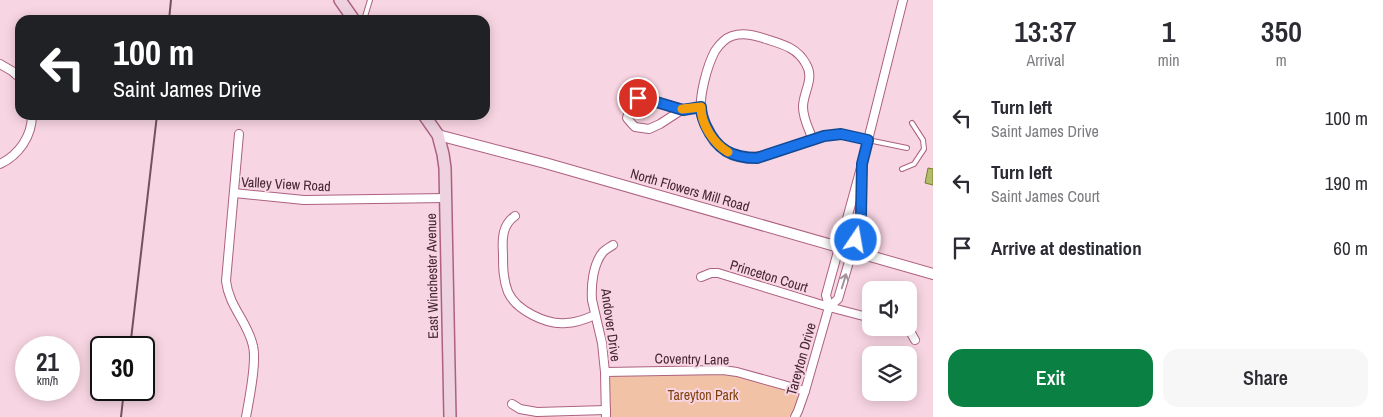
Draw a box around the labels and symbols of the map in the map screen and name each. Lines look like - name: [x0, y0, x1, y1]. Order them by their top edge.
- pin: [617, 77, 659, 119]
- street label: North Flowers Mill Road: [628, 164, 752, 216]
- street label: Valley View Road: [241, 173, 331, 195]
- street label: East Winchester Avenue: [422, 213, 442, 339]
- position arrow: [829, 213, 881, 265]
- street label: Princeton Court: [728, 256, 810, 296]
- one-way arrow: [839, 273, 849, 289]
- street label: Andover Drive: [597, 286, 625, 363]
- street label: Tareyton Drive: [782, 321, 820, 397]
- speed limit sign: 30: [90, 336, 155, 401]
- street label: Coventry Lane: [655, 349, 729, 369]
- park label: Tareyton Park: [667, 386, 739, 404]

